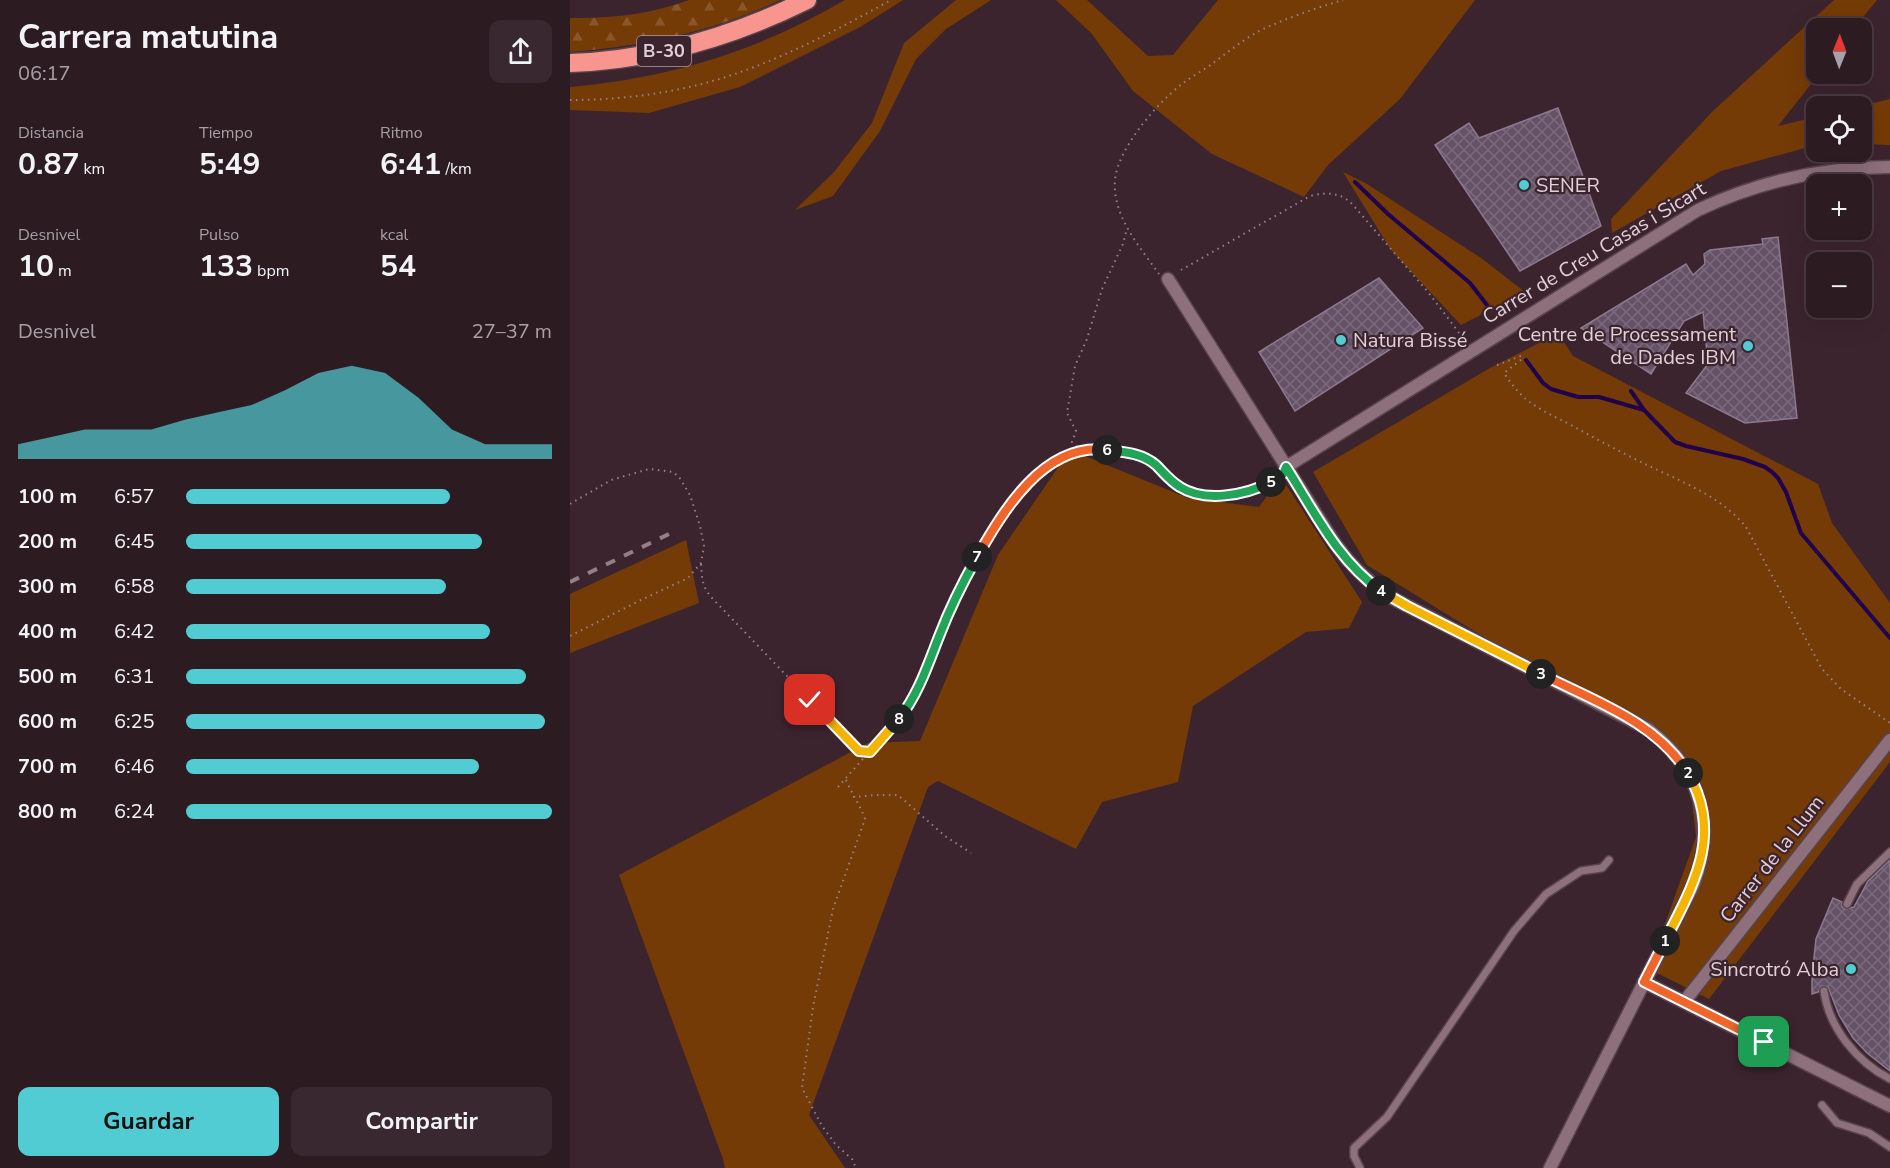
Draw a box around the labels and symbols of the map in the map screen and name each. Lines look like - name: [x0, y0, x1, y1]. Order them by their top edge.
- north arrow: [1806, 18, 1872, 84]
- road number: B-30: [637, 36, 691, 66]
- place label: SENER: [1536, 172, 1600, 199]
- street label: Carrer de Creu Casas i Sicart: [1477, 175, 1711, 330]
- marker: SENER: [1517, 178, 1531, 192]
- place label: Centre de Processament de Dades IBM: [1518, 321, 1737, 371]
- place label: Natura Bissé: [1353, 327, 1467, 354]
- marker: Natura Bissé: [1334, 333, 1348, 347]
- marker: Centre de Processament de Dades IBM: [1741, 339, 1755, 353]
- pin: 6: [1092, 435, 1122, 465]
- pin: 5: [1256, 467, 1286, 497]
- pin: 7: [962, 542, 992, 572]
- pin: 4: [1366, 576, 1396, 606]
- pin: 3: [1526, 659, 1556, 689]
- pin: [784, 674, 835, 725]
- pin: 8: [884, 704, 914, 734]
- pin: 2: [1673, 758, 1703, 788]
- street label: Carrer de la Llum: [1714, 790, 1830, 928]
- pin: 1: [1650, 926, 1680, 956]
- place label: Sincrotró Alba: [1710, 956, 1839, 983]
- marker: Sincrotró Alba: [1844, 962, 1858, 976]
- pin: [1738, 1016, 1789, 1067]

